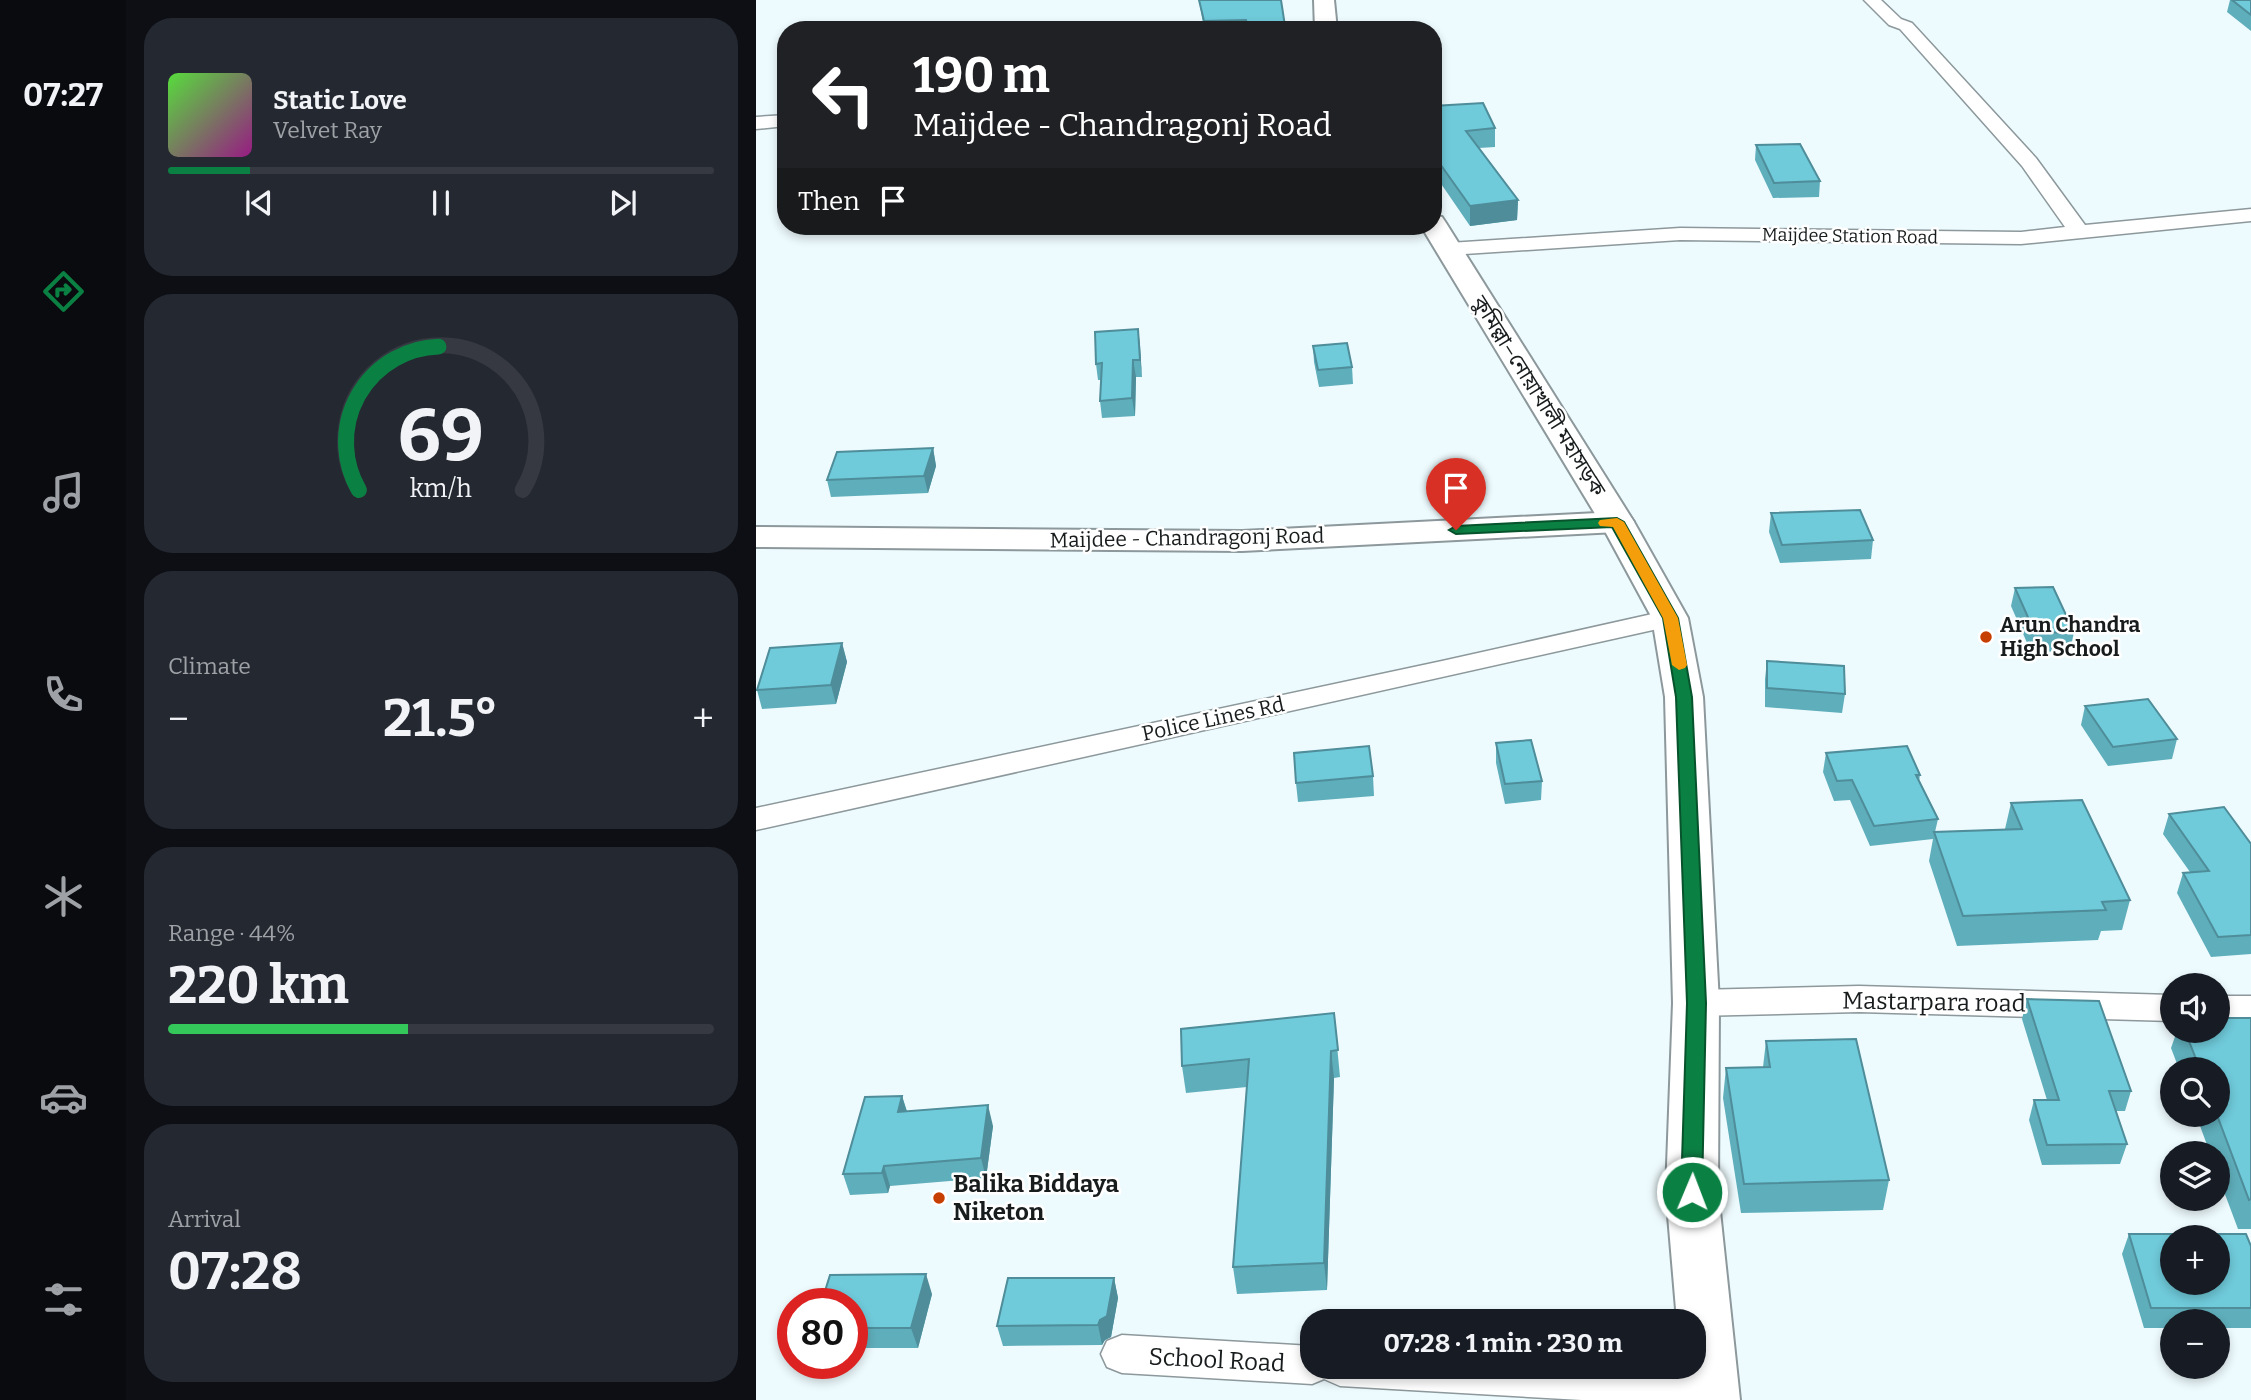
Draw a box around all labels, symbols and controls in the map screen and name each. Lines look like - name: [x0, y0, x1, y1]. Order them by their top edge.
- text: 190 m: [913, 46, 1050, 105]
- icon: left: [798, 49, 889, 140]
- text: 07:27: [23, 76, 103, 114]
- text: Static Love: [273, 85, 407, 116]
- text: Maijdee - Chandragonj Road: [913, 106, 1332, 144]
- text: Velvet Ray: [273, 116, 382, 144]
- icon: arrive: [874, 182, 912, 220]
- icon: previous: [240, 184, 278, 222]
- icon: pause: [422, 184, 460, 222]
- icon: next: [604, 184, 642, 222]
- text: Then: [798, 186, 860, 217]
- street label: Maijdee Station Road: [1762, 223, 1939, 249]
- icon: directions: [39, 267, 88, 316]
- street label: কুমিল্লা–নোয়াখালী মহাসড়ক: [1466, 290, 1612, 502]
- text: 69: [398, 392, 484, 479]
- pin: [1426, 458, 1486, 530]
- icon: music: [39, 468, 88, 517]
- icon: arrive: [1437, 469, 1475, 507]
- text: km/h: [410, 473, 472, 503]
- street label: Maijdee - Chandragonj Road: [1049, 523, 1325, 553]
- place label: Arun Chandra High School: [2000, 612, 2141, 662]
- marker: Arun Chandra High School: [1978, 629, 1994, 645]
- text: Climate: [168, 652, 251, 680]
- icon: phone: [39, 670, 88, 719]
- text: 21.5°: [383, 687, 498, 750]
- street label: Police Lines Rd: [1139, 691, 1287, 747]
- text: −: [168, 696, 189, 742]
- text: +: [692, 696, 714, 742]
- icon: climate: [39, 872, 88, 921]
- text: Range · 44%: [168, 919, 296, 947]
- text: 220 km: [168, 954, 349, 1017]
- map controls: [2160, 973, 2230, 1379]
- button: sound: [2160, 973, 2230, 1043]
- street label: Mastarpara road: [1842, 986, 2026, 1018]
- button: search: [2160, 1057, 2230, 1127]
- icon: car: [39, 1073, 88, 1122]
- button: layers: [2160, 1141, 2230, 1211]
- position arrow: [1655, 1155, 1729, 1229]
- place label: Balika Biddaya Niketon: [953, 1170, 1120, 1226]
- marker: Balika Biddaya Niketon: [931, 1190, 947, 1206]
- text: Arrival: [168, 1205, 241, 1233]
- button: +: [2160, 1225, 2230, 1295]
- text: 07:28: [168, 1240, 302, 1303]
- icon: filters: [39, 1275, 88, 1324]
- speed limit sign: 80: [777, 1288, 868, 1379]
- button: −: [2160, 1309, 2230, 1379]
- text: 07:28 · 1 min · 230 m: [1383, 1328, 1623, 1359]
- street label: School Road: [1148, 1342, 1286, 1378]

